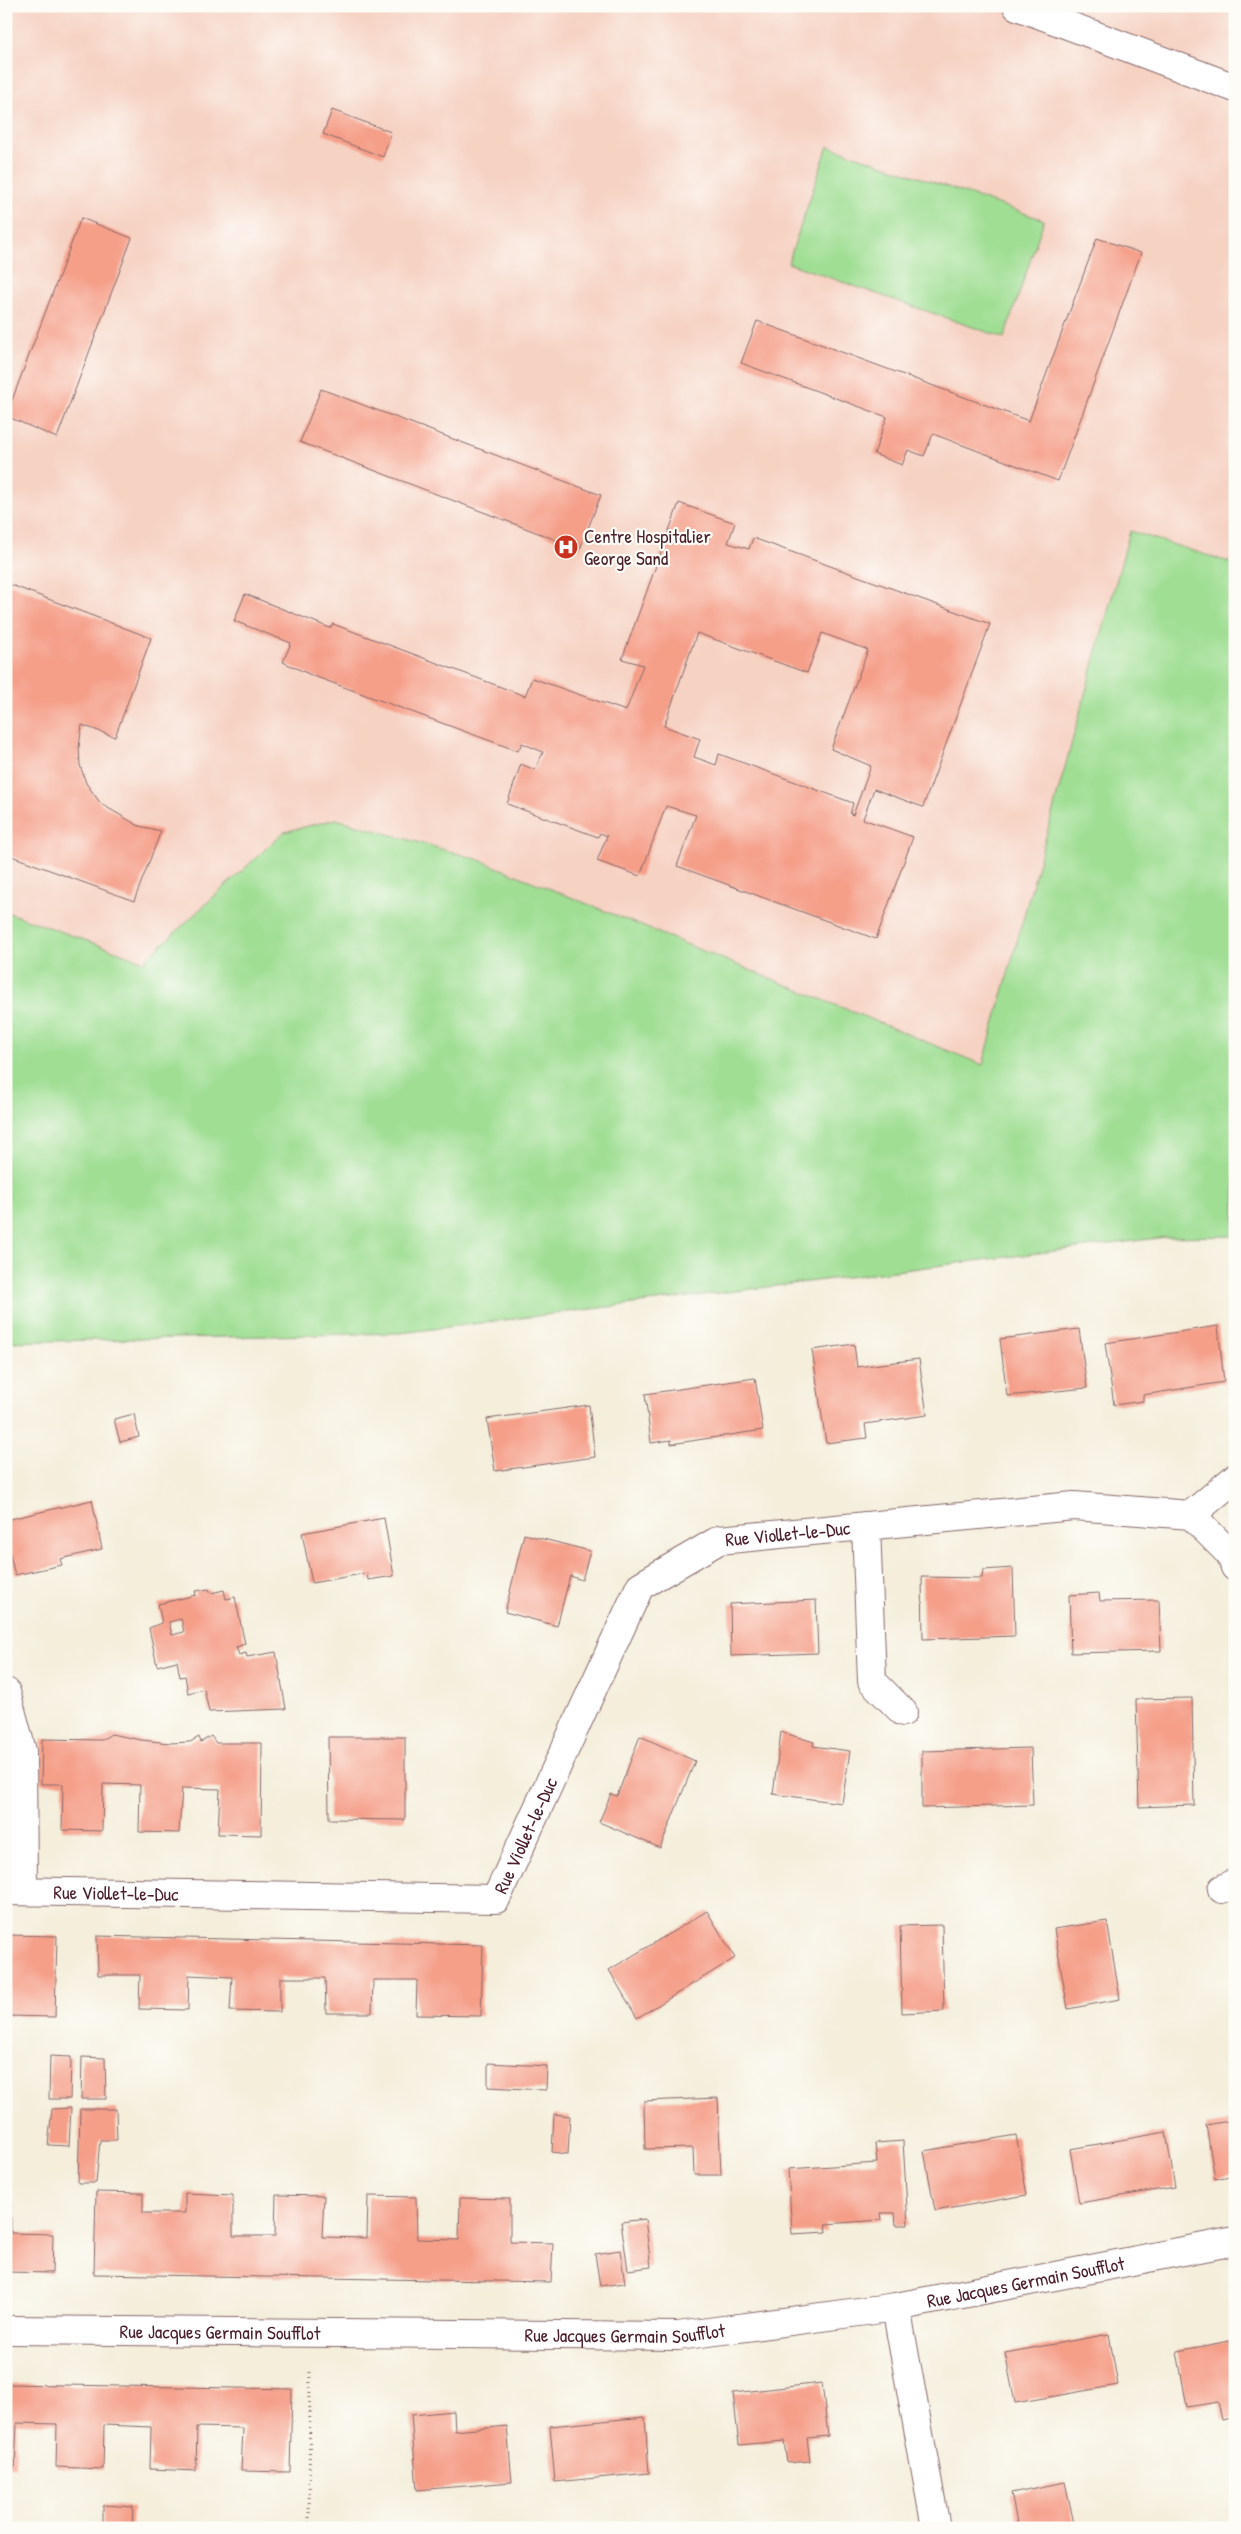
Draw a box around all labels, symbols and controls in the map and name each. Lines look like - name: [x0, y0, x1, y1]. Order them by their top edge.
- place label: Centre Hospitalier George Sand: [584, 523, 711, 571]
- hospital icon: Centre Hospitalier George Sand: [553, 534, 579, 560]
- street label: Rue Viollet-le-Duc: [724, 1514, 852, 1552]
- street label: Rue Viollet-le-Duc: [487, 1773, 563, 1898]
- street label: Rue Viollet-le-Duc: [53, 1879, 179, 1907]
- street label: Rue Jacques Germain Soufflot: [925, 2250, 1127, 2314]
- street label: Rue Jacques Germain Soufflot: [525, 2317, 727, 2349]
- street label: Rue Jacques Germain Soufflot: [120, 2318, 321, 2346]

